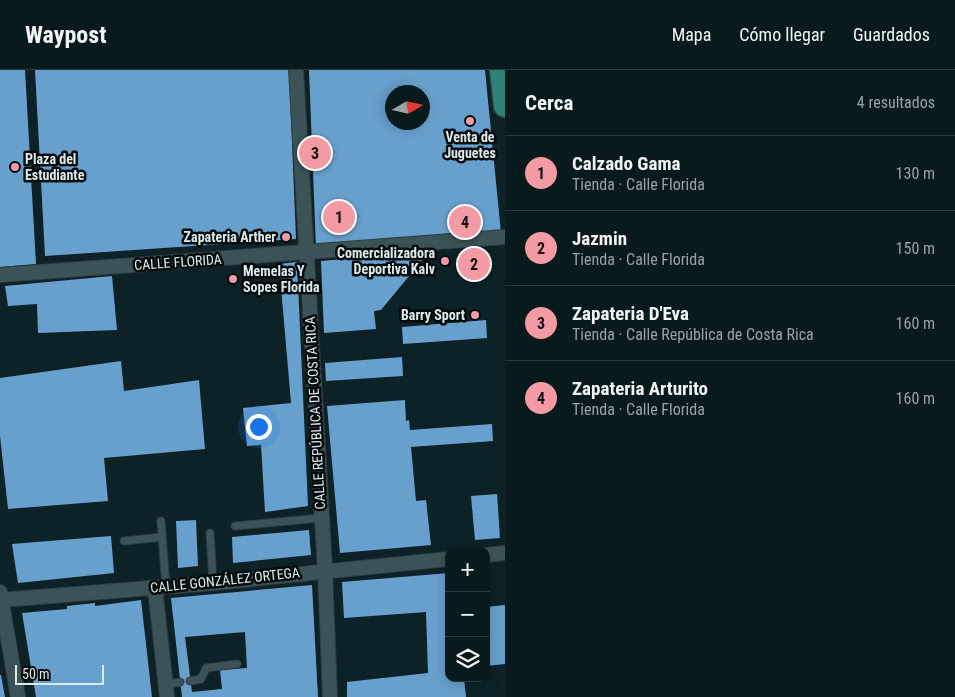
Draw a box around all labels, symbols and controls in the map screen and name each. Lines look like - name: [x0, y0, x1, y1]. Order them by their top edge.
- text: Waypost: [25, 21, 107, 49]
- text: Mapa: [672, 24, 711, 45]
- text: Cómo llegar: [739, 24, 825, 45]
- text: Guardados: [853, 24, 930, 45]
- north arrow: [385, 85, 430, 130]
- text: Cerca: [525, 91, 573, 115]
- text: 4 resultados: [857, 93, 935, 112]
- marker: Venta de Juguetes: [464, 115, 476, 127]
- place label: Venta de Juguetes: [444, 129, 496, 161]
- pin: 3: [299, 134, 331, 172]
- place label: Plaza del Estudiante: [25, 151, 85, 183]
- text: Calzado Gama: [572, 152, 680, 175]
- marker: Plaza del Estudiante: [9, 161, 21, 173]
- text: 1: [537, 164, 545, 183]
- text: 130 m: [896, 164, 935, 183]
- text: Tienda · Calle Florida: [572, 175, 705, 194]
- pin: 1: [323, 198, 355, 236]
- pin: 4: [449, 203, 481, 241]
- text: Jazmin: [572, 227, 627, 250]
- place label: Zapateria Arther: [184, 229, 276, 245]
- marker: Zapateria Arther: [280, 231, 292, 243]
- text: 2: [537, 239, 545, 258]
- text: 150 m: [896, 239, 935, 258]
- place label: Comercializadora Deportiva Kalv: [337, 245, 436, 277]
- pin: 2: [458, 245, 490, 283]
- text: Tienda · Calle Florida: [572, 250, 705, 269]
- street label: CALLE FLORIDA: [134, 251, 222, 273]
- marker: Comercializadora Deportiva Kalv: [439, 255, 451, 267]
- place label: Memelas Y Sopes Florida: [243, 263, 320, 295]
- marker: Memelas Y Sopes Florida: [227, 273, 239, 285]
- text: Zapateria D'Eva: [572, 302, 689, 325]
- place label: Barry Sport: [401, 307, 465, 323]
- marker: Barry Sport: [469, 309, 481, 321]
- text: 3: [537, 314, 545, 333]
- text: 160 m: [896, 314, 935, 333]
- street label: CALLE REPÚBLICA DE COSTA RICA: [301, 316, 328, 510]
- text: Tienda · Calle República de Costa Rica: [572, 325, 814, 344]
- text: Zapateria Arturito: [572, 377, 708, 400]
- text: 4: [537, 389, 545, 408]
- text: 160 m: [896, 389, 935, 408]
- text: Tienda · Calle Florida: [572, 400, 705, 419]
- your location: [246, 414, 272, 440]
- map controls: [445, 547, 490, 682]
- button: +: [445, 547, 490, 592]
- street label: CALLE GONZÁLEZ ORTEGA: [149, 563, 301, 596]
- button: −: [445, 592, 490, 637]
- button: layers: [445, 637, 490, 682]
- scale bar: [15, 662, 104, 685]
- text: 50 m: [22, 666, 50, 682]

